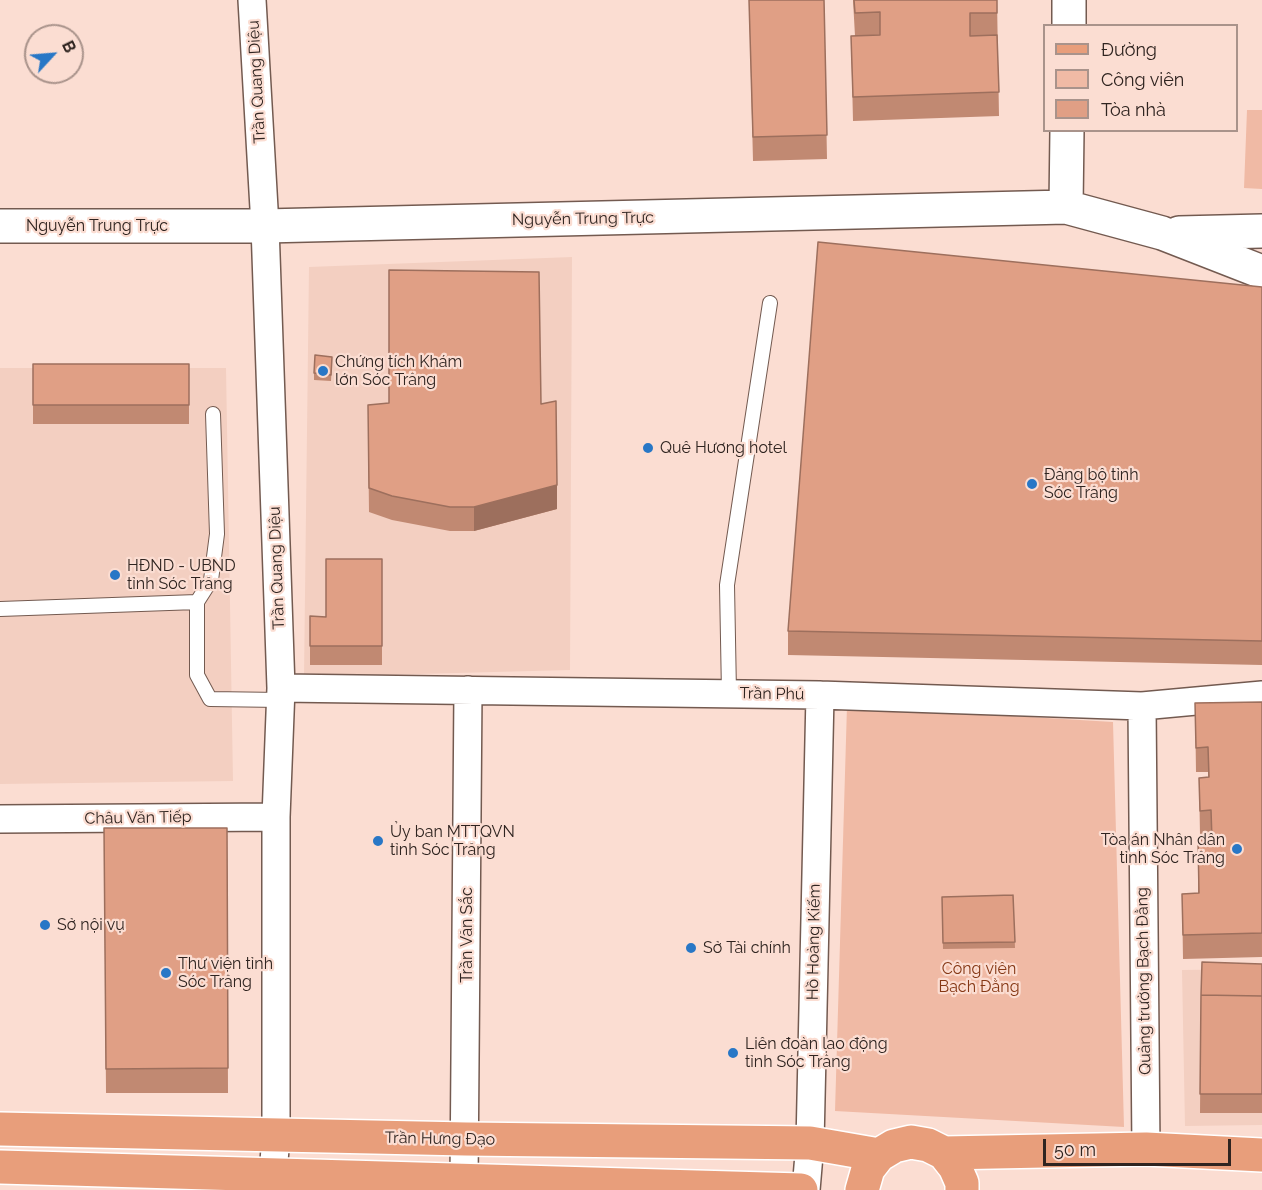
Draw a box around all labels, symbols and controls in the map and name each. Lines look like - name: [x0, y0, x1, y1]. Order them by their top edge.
- street label: Trần Quang Diệu: [244, 20, 270, 144]
- north arrow: [24, 24, 84, 84]
- legend: [1043, 24, 1238, 132]
- text: B: [58, 38, 80, 56]
- text: Đường: [1101, 39, 1157, 60]
- text: Công viên: [1101, 69, 1184, 90]
- text: Tòa nhà: [1101, 99, 1166, 120]
- street label: Nguyễn Trung Trực: [512, 208, 654, 230]
- street label: Nguyễn Trung Trực: [26, 216, 168, 236]
- place label: Chứng tích Khám lớn Sóc Trăng: [335, 352, 462, 390]
- marker: Chứng tích Khám lớn Sóc Trăng: [316, 364, 330, 378]
- place label: Quê Hương hotel: [660, 438, 787, 458]
- marker: Quê Hương hotel: [641, 441, 655, 455]
- place label: Đảng bộ tỉnh Sóc Trăng: [1044, 465, 1139, 503]
- marker: Đảng bộ tỉnh Sóc Trăng: [1025, 477, 1039, 491]
- street label: Trần Quang Diệu: [265, 506, 289, 630]
- place label: HĐND - UBND tỉnh Sóc Trăng: [127, 556, 236, 594]
- marker: HĐND - UBND tỉnh Sóc Trăng: [108, 568, 122, 582]
- street label: Trần Phú: [739, 684, 805, 704]
- street label: Châu Văn Tiếp: [84, 807, 192, 829]
- place label: Ủy ban MTTQVN tỉnh Sóc Trăng: [390, 822, 515, 860]
- place label: Tòa án Nhân dân tỉnh Sóc Trăng: [1101, 830, 1225, 868]
- marker: Ủy ban MTTQVN tỉnh Sóc Trăng: [371, 834, 385, 848]
- marker: Tòa án Nhân dân tỉnh Sóc Trăng: [1230, 842, 1244, 856]
- street label: Hồ Hoàng Kiếm: [803, 884, 825, 1000]
- street label: Trần Văn Sắc: [457, 887, 477, 983]
- street label: Quảng trường Bạch Đằng: [1133, 887, 1155, 1075]
- place label: Sở nội vụ: [57, 915, 125, 935]
- marker: Sở nội vụ: [38, 918, 52, 932]
- place label: Sở Tài chính: [703, 938, 791, 958]
- marker: Sở Tài chính: [684, 941, 698, 955]
- place label: Thư viện tỉnh Sóc Trăng: [178, 954, 273, 992]
- park label: Công viên Bạch Đằng: [938, 959, 1020, 997]
- marker: Thư viện tỉnh Sóc Trăng: [159, 966, 173, 980]
- place label: Liên đoàn lao động tỉnh Sóc Trăng: [745, 1034, 888, 1072]
- marker: Liên đoàn lao động tỉnh Sóc Trăng: [726, 1046, 740, 1060]
- scale bar: [1046, 1127, 1234, 1165]
- street label: Trần Hưng Đạo: [385, 1128, 495, 1150]
- text: 50 m: [1054, 1139, 1096, 1160]

